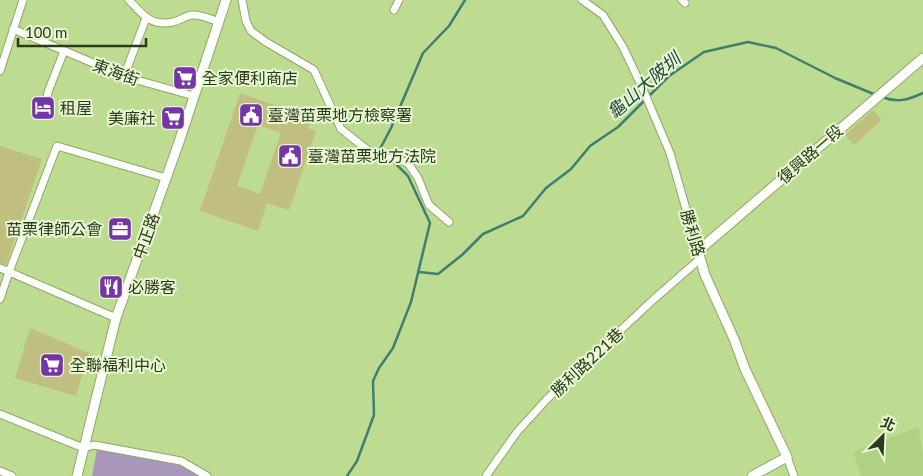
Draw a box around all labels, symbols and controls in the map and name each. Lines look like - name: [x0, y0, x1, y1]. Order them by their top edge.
- scale bar: [18, 15, 145, 47]
- text: 100 m: [25, 23, 67, 41]
- water label: 龜山大陂圳: [602, 45, 687, 123]
- street label: 東海街: [90, 54, 142, 89]
- supermarket icon: 全家便利商店: [172, 65, 198, 91]
- place label: 全家便利商店: [202, 68, 298, 87]
- hotel icon: 租屋: [30, 95, 56, 121]
- place label: 租屋: [60, 98, 92, 117]
- public building icon: 臺灣苗栗地方檢察署: [238, 102, 264, 128]
- supermarket icon: 美廉社: [160, 105, 186, 131]
- place label: 臺灣苗栗地方檢察署: [268, 105, 412, 124]
- place label: 美廉社: [108, 108, 156, 127]
- street label: 復興路一段: [773, 120, 846, 187]
- public building icon: 臺灣苗栗地方法院: [277, 143, 303, 169]
- place label: 臺灣苗栗地方法院: [308, 146, 436, 165]
- street label: 勝利路: [678, 207, 709, 259]
- street label: 中正路: [128, 210, 163, 262]
- office icon: 苗栗律師公會: [107, 216, 133, 242]
- place label: 苗栗律師公會: [6, 219, 102, 238]
- restaurant icon: 必勝客: [98, 274, 124, 300]
- place label: 必勝客: [128, 277, 176, 296]
- street label: 勝利路221巷: [547, 323, 627, 400]
- supermarket icon: 全聯福利中心: [39, 352, 65, 378]
- place label: 全聯福利中心: [70, 355, 166, 374]
- north arrow: [858, 411, 908, 461]
- text: 北: [879, 413, 898, 434]

